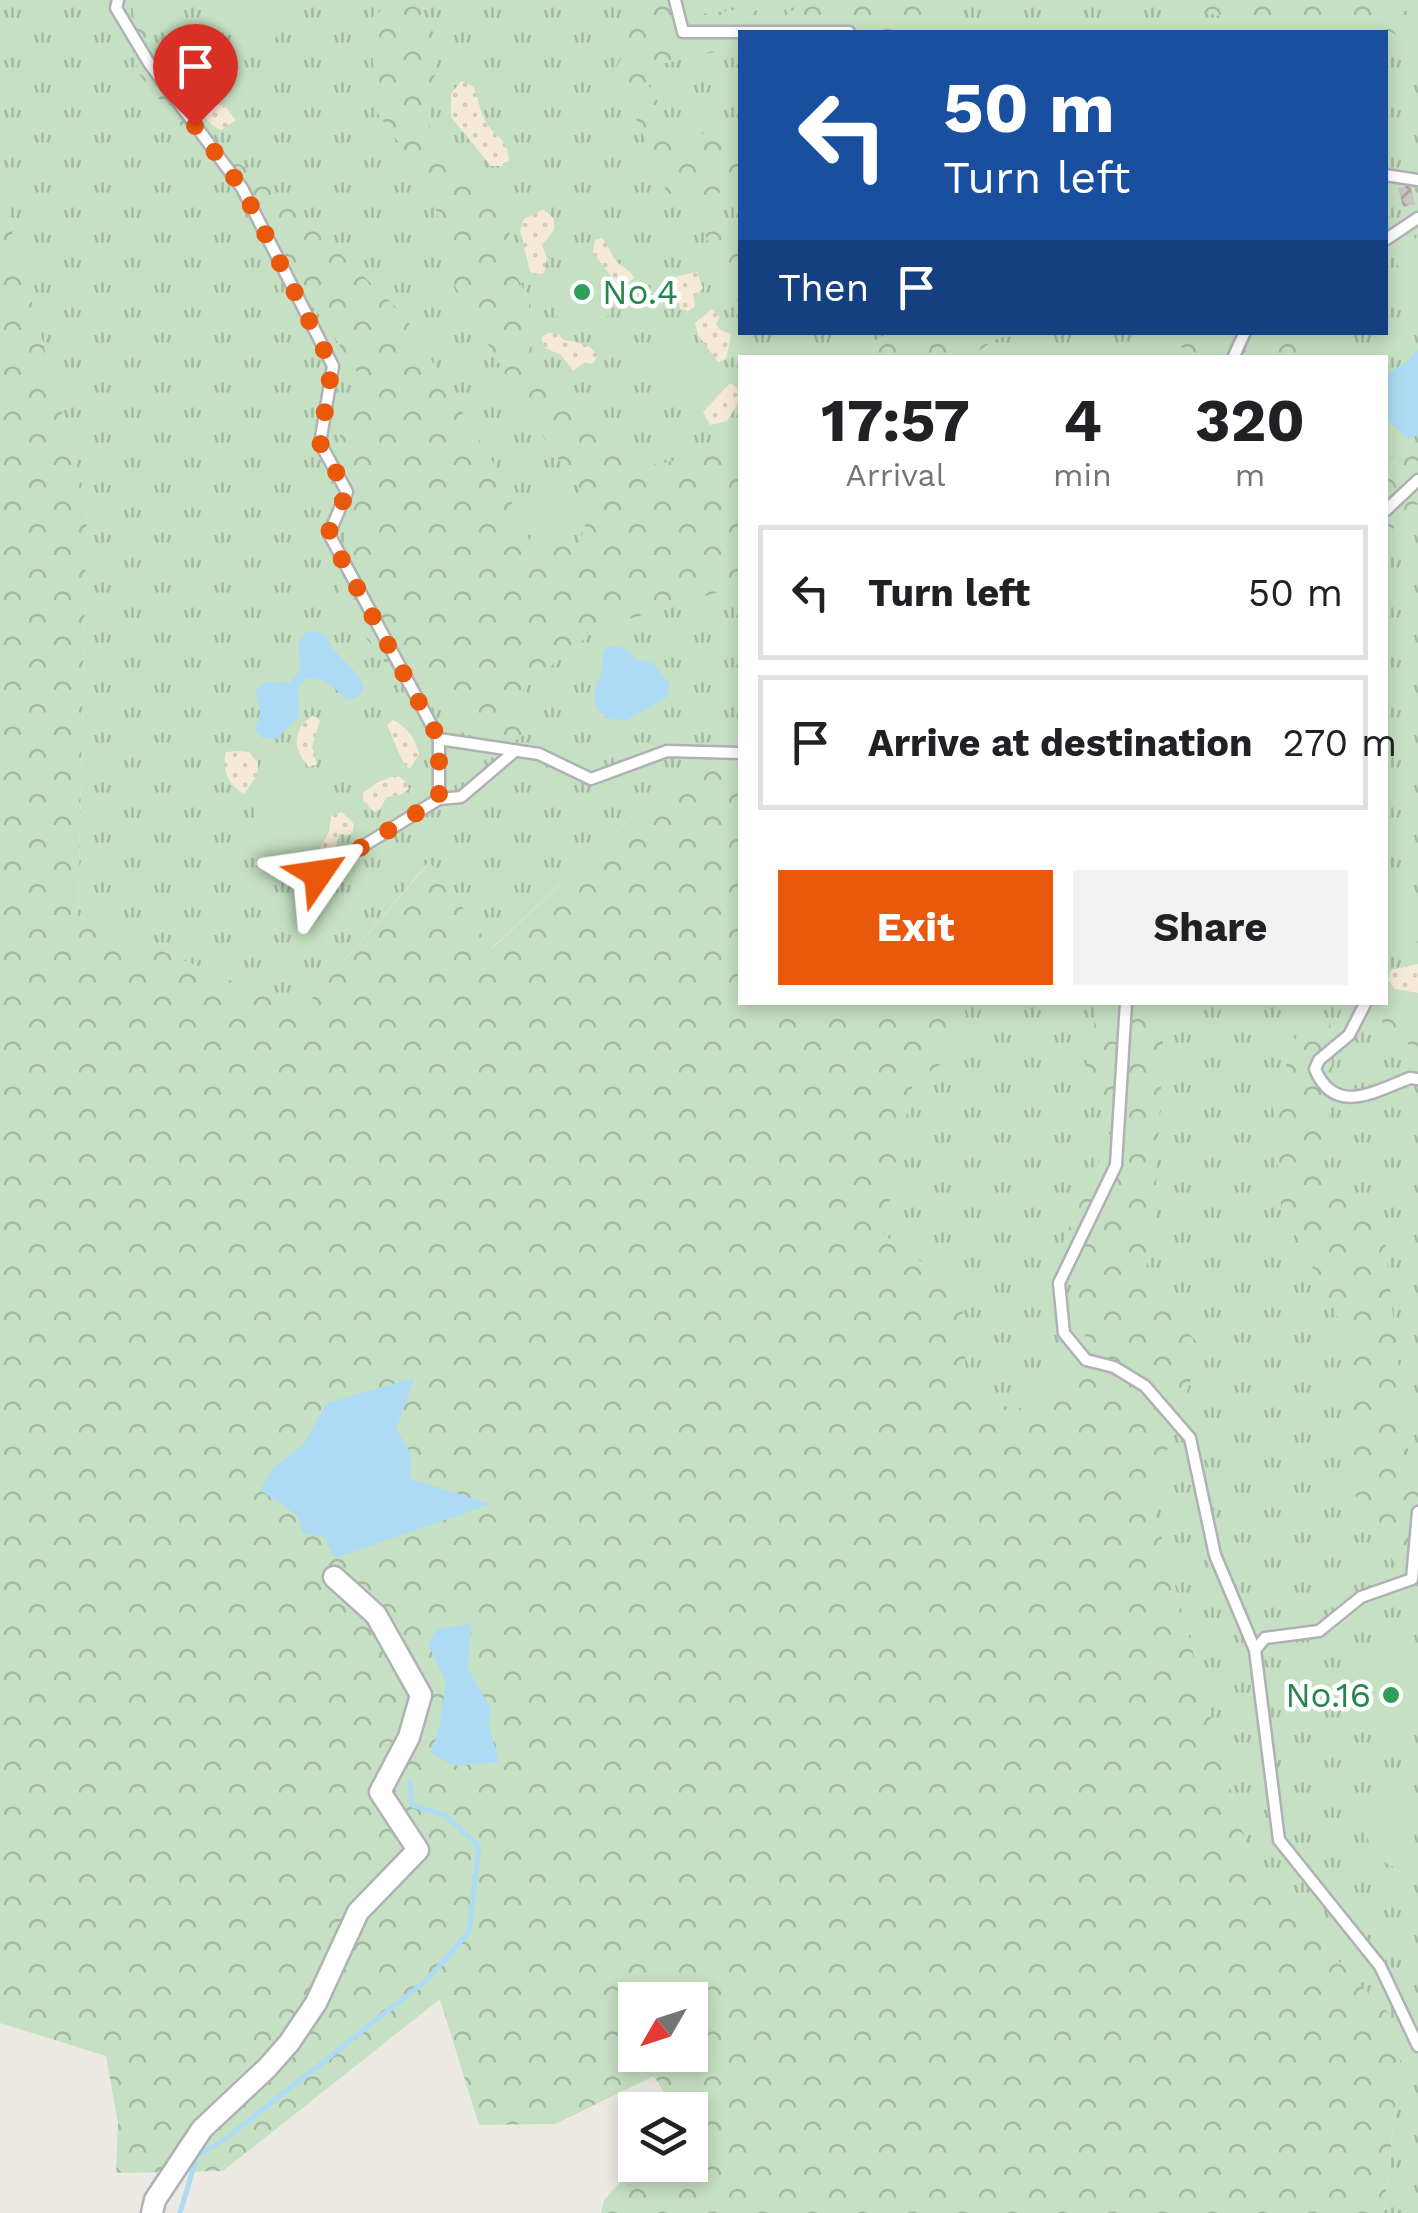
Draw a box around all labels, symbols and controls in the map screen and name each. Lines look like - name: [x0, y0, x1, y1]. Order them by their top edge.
- pin: [153, 24, 238, 127]
- icon: arrive: [168, 39, 223, 94]
- text: 50 m: [943, 67, 1115, 149]
- icon: left: [778, 70, 908, 200]
- text: Turn left: [943, 151, 1130, 204]
- icon: arrive: [889, 260, 944, 315]
- text: Then: [778, 266, 869, 310]
- place label: No.4: [602, 271, 678, 313]
- marker: No.4: [571, 281, 593, 303]
- text: 17:57: [821, 385, 970, 456]
- text: 4: [1063, 385, 1102, 456]
- text: 320: [1195, 385, 1305, 456]
- text: Arrival: [846, 456, 945, 494]
- text: min: [1053, 456, 1112, 494]
- text: m: [1235, 456, 1265, 494]
- icon: left: [783, 565, 838, 620]
- text: Turn left: [868, 571, 1030, 615]
- text: 50 m: [1248, 571, 1343, 615]
- icon: arrive: [783, 715, 838, 770]
- text: Arrive at destination: [868, 721, 1253, 765]
- text: 270 m: [1283, 721, 1397, 765]
- position arrow: [266, 822, 370, 926]
- button: Exit: [778, 870, 1053, 985]
- button: Share: [1073, 870, 1348, 985]
- place label: No.16: [1285, 1674, 1371, 1716]
- marker: No.16: [1380, 1684, 1402, 1706]
- north arrow: [618, 1982, 708, 2072]
- map controls: [618, 1982, 708, 2182]
- button: layers: [618, 2092, 708, 2182]

